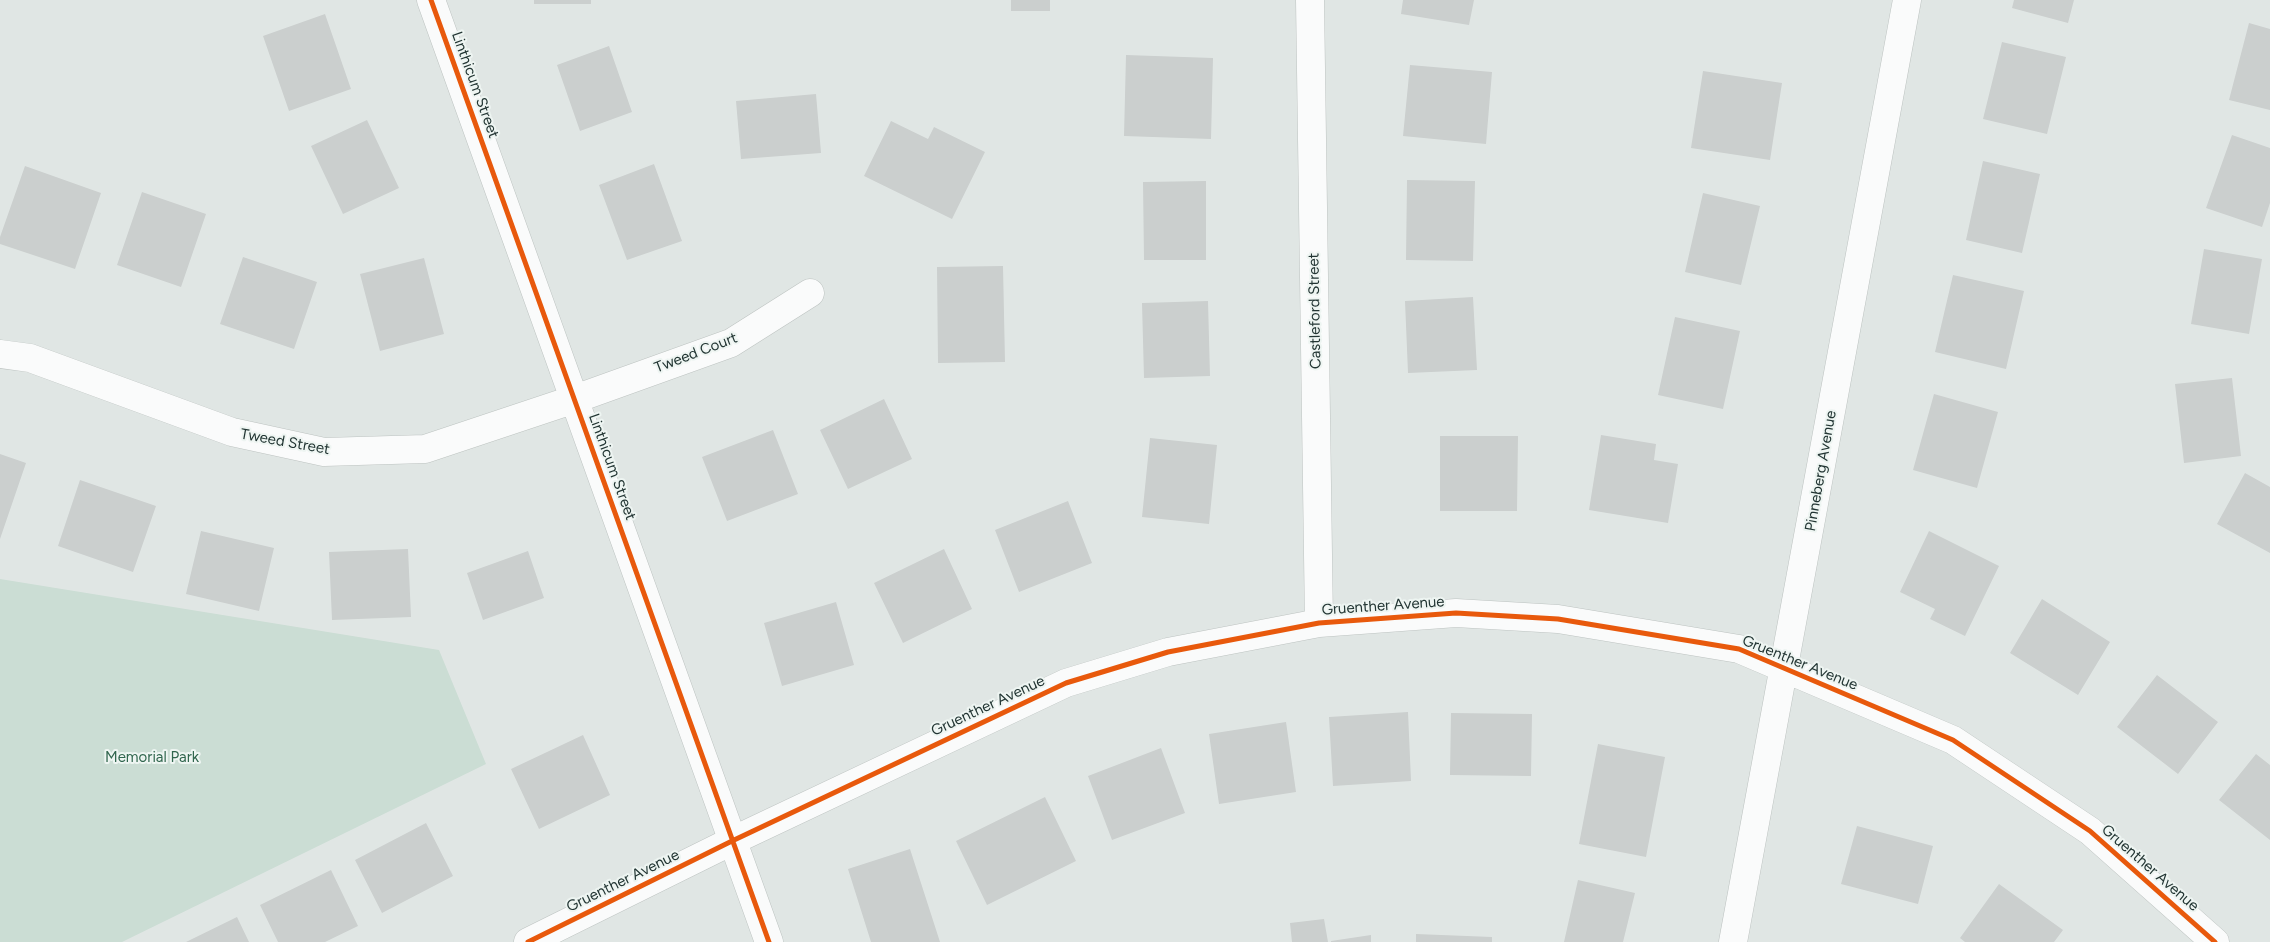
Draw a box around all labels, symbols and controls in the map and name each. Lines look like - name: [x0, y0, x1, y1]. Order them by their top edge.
- street label: Linthicum Street: [447, 29, 503, 141]
- street label: Castleford Street: [1305, 253, 1325, 369]
- street label: Tweed Court: [652, 329, 740, 377]
- street label: Pinneberg Avenue: [1802, 409, 1840, 533]
- street label: Linthicum Street: [584, 411, 640, 523]
- street label: Tweed Street: [239, 425, 331, 459]
- street label: Gruenther Avenue: [1321, 593, 1445, 619]
- street label: Gruenther Avenue: [1740, 632, 1860, 694]
- street label: Gruenther Avenue: [928, 672, 1048, 740]
- park label: Memorial Park: [105, 749, 199, 767]
- street label: Gruenther Avenue: [2098, 821, 2202, 915]
- street label: Gruenther Avenue: [564, 846, 682, 916]

